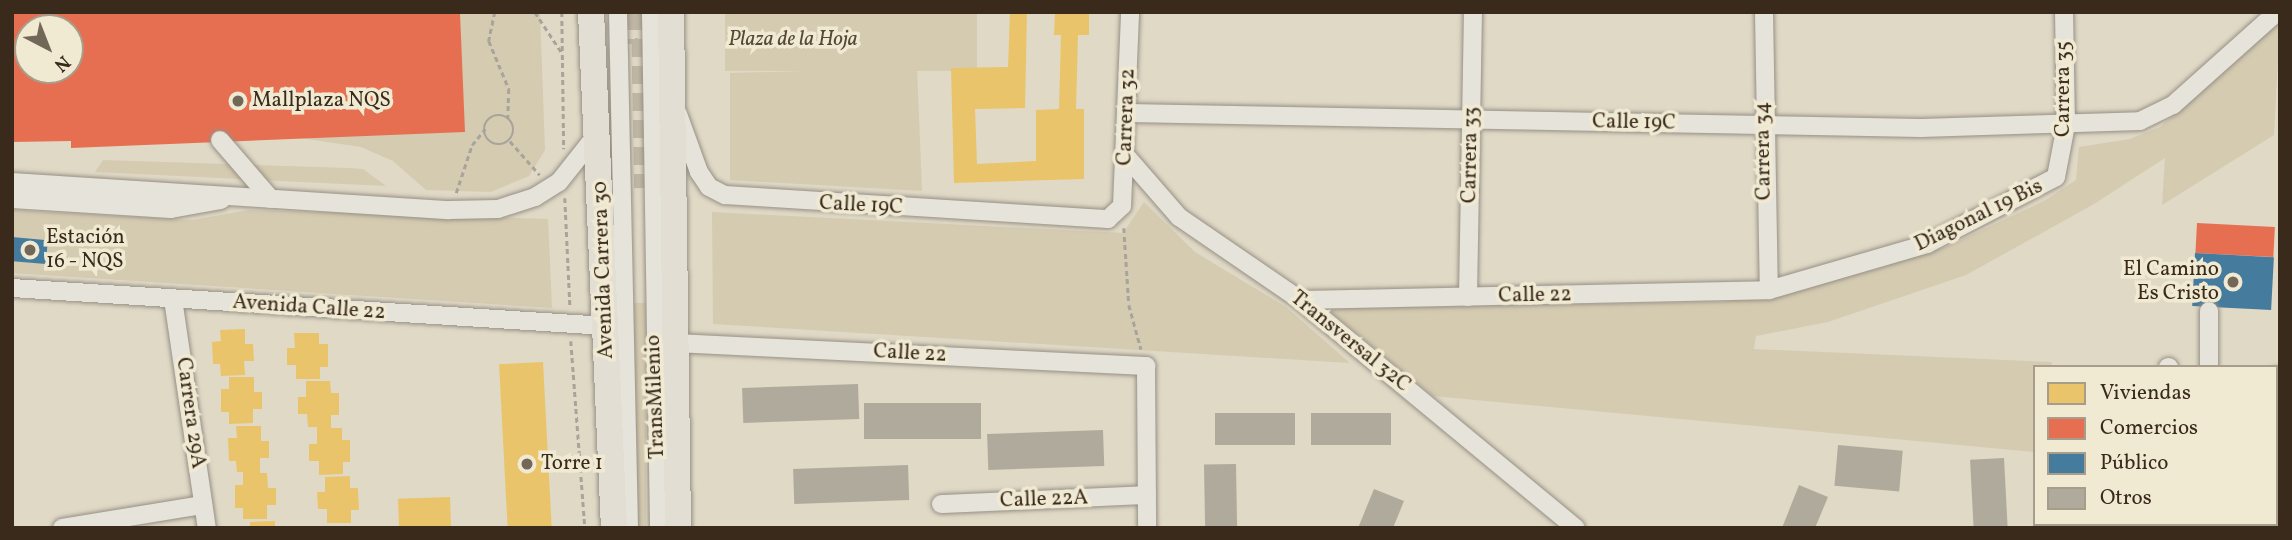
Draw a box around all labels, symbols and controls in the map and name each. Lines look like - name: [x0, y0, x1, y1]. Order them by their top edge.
- north arrow: [14, 14, 84, 84]
- park label: Plaza de la Hoja: [728, 27, 858, 53]
- street label: Carrera 35: [2051, 41, 2077, 137]
- text: N: [48, 49, 76, 77]
- street label: Carrera 32: [1113, 68, 1141, 166]
- place label: Mallplaza NQS: [252, 88, 391, 114]
- marker: Mallplaza NQS: [230, 93, 246, 109]
- street label: Carrera 34: [1751, 102, 1777, 200]
- street label: Carrera 33: [1458, 106, 1484, 204]
- street label: Calle 19C: [1592, 110, 1676, 136]
- street label: Diagonal 19 Bis: [1911, 174, 2047, 258]
- street label: Avenida Carrera 30: [588, 181, 620, 359]
- street label: Calle 19C: [819, 191, 903, 221]
- place label: Estación 16 - NQS: [46, 225, 125, 275]
- marker: Estación 16 - NQS: [20, 240, 40, 260]
- place label: El Camino Es Cristo: [2123, 257, 2219, 307]
- marker: El Camino Es Cristo: [2225, 274, 2241, 290]
- street label: Calle 22: [1498, 283, 1572, 309]
- street label: Transversal 32C: [1285, 286, 1415, 398]
- street label: Avenida Calle 22: [232, 290, 386, 326]
- street label: TransMilenio: [641, 334, 671, 460]
- street label: Calle 22: [873, 339, 947, 369]
- street label: Carrera 29A: [170, 356, 210, 470]
- legend: [2033, 365, 2278, 526]
- text: Viviendas: [2100, 379, 2191, 408]
- text: Comercios: [2100, 414, 2198, 443]
- text: Público: [2100, 449, 2168, 478]
- place label: Torre 1: [541, 451, 603, 477]
- marker: Torre 1: [519, 456, 535, 472]
- text: Otros: [2100, 484, 2152, 513]
- street label: Calle 22A: [999, 486, 1089, 514]

